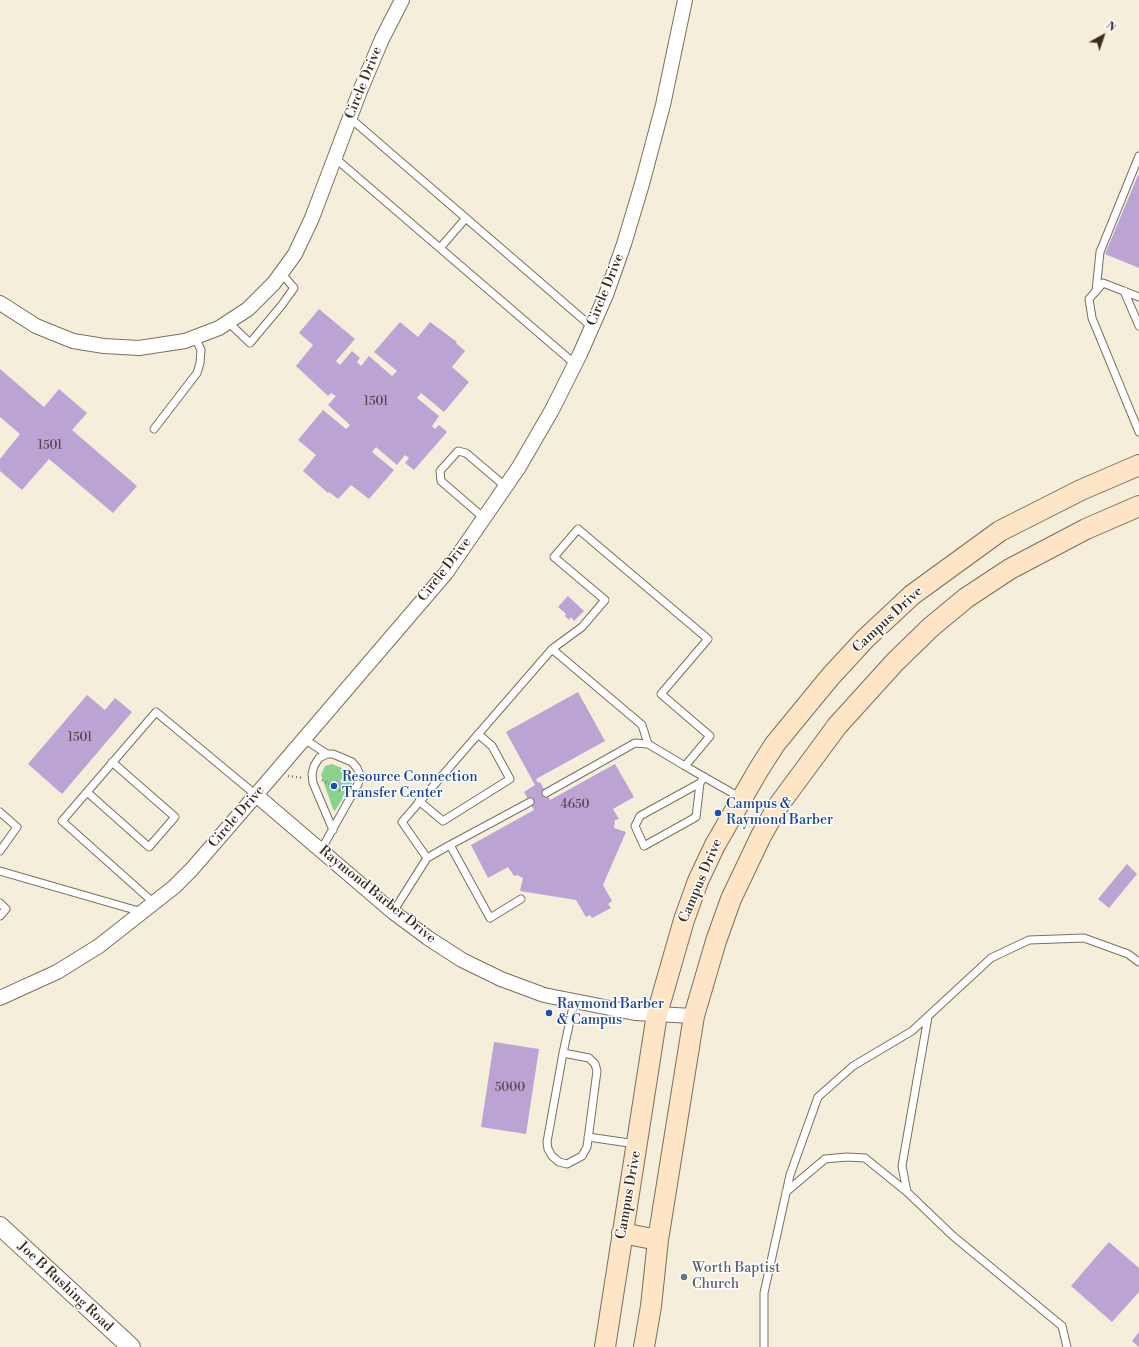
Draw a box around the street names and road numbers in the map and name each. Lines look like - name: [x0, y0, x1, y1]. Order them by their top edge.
- street label: Circle Drive: [342, 44, 386, 122]
- street label: Circle Drive: [584, 251, 628, 329]
- street label: Circle Drive: [415, 535, 475, 605]
- street label: Campus Drive: [849, 583, 927, 657]
- street label: Circle Drive: [205, 783, 269, 851]
- street label: Campus Drive: [676, 836, 726, 926]
- street label: Raymond Barber Drive: [315, 843, 439, 947]
- street label: Campus Drive: [613, 1149, 645, 1241]
- street label: Joe B Rushing Road: [14, 1238, 116, 1336]

